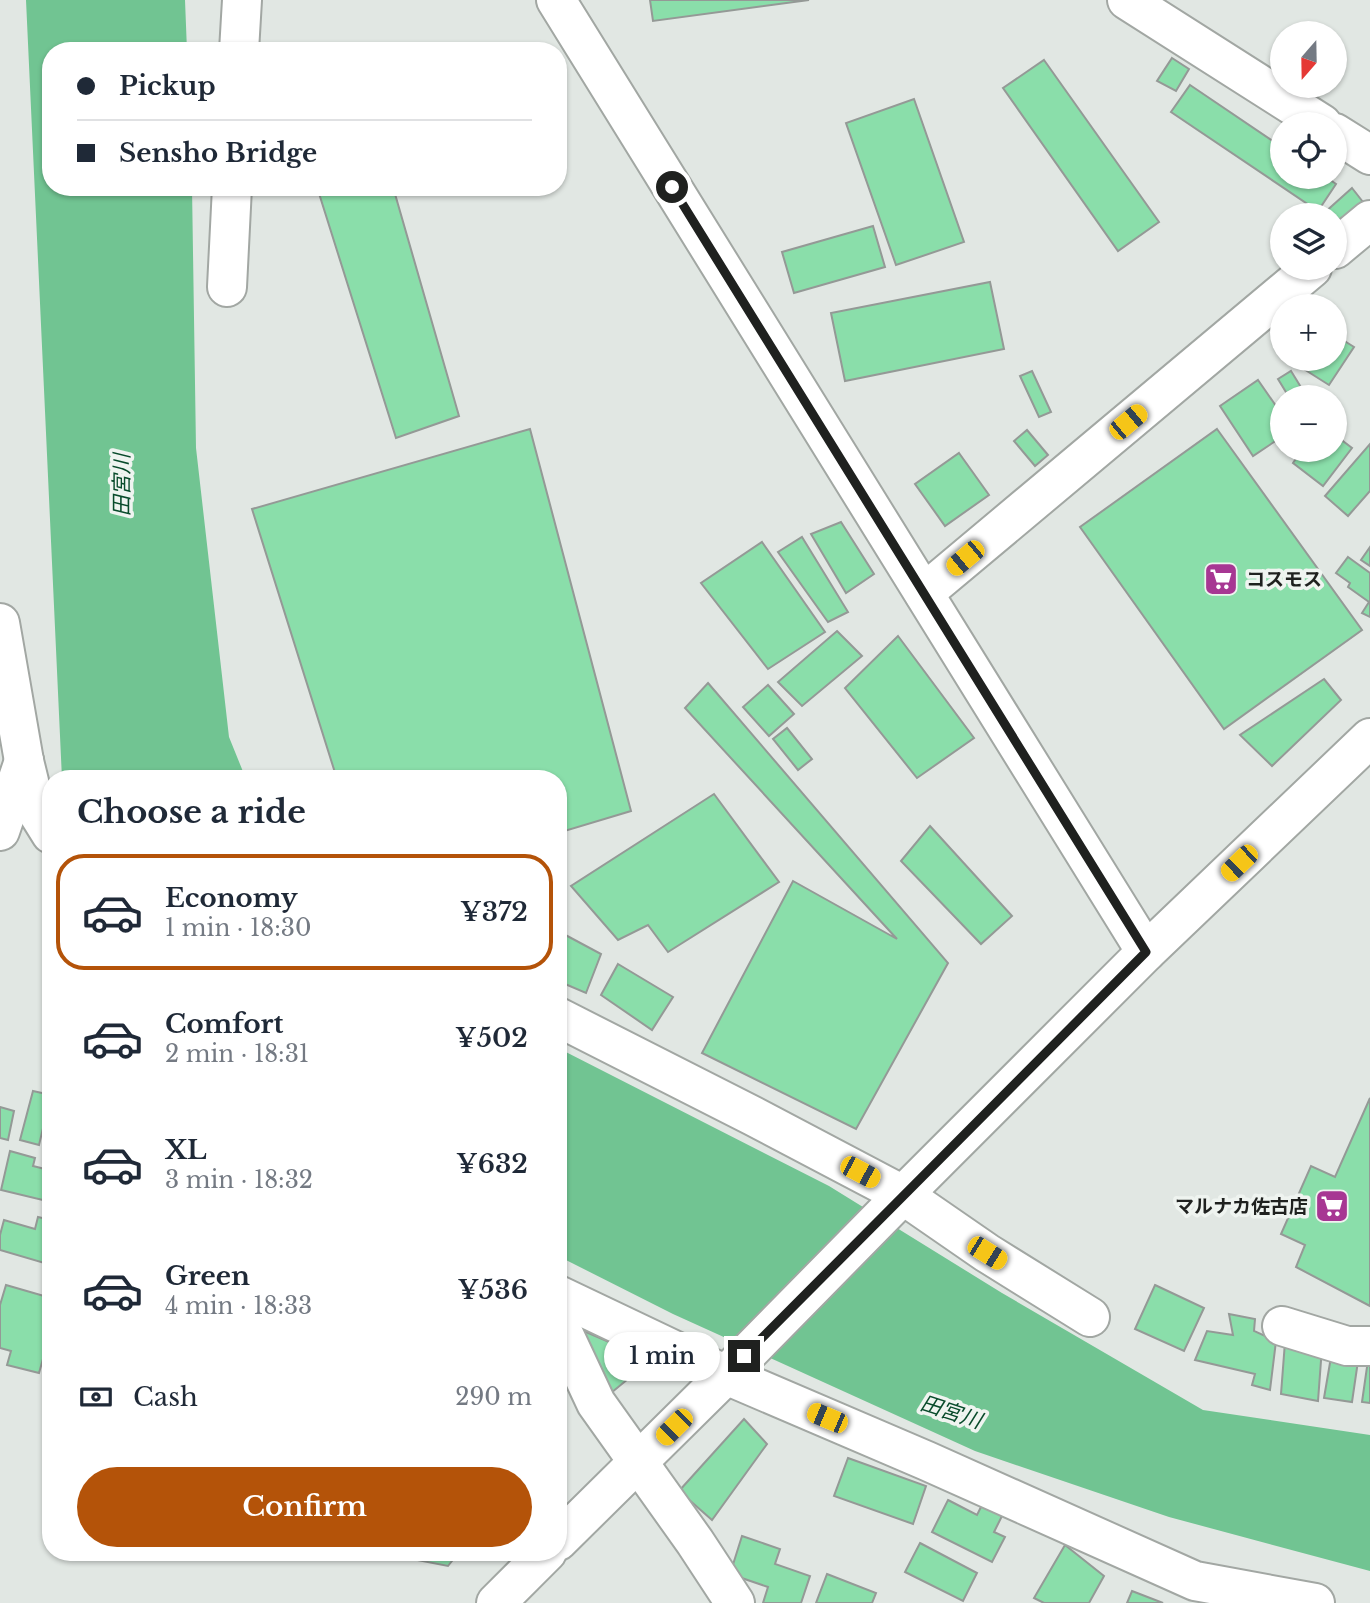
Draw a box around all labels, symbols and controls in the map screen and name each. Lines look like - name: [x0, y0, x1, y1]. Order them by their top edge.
- north arrow: [1270, 21, 1348, 98]
- map controls: [1270, 21, 1347, 462]
- text: Pickup: [119, 70, 216, 102]
- button: locate: [1270, 112, 1347, 189]
- text: Sensho Bridge: [119, 137, 317, 169]
- route start: [656, 171, 688, 203]
- button: layers: [1270, 203, 1347, 280]
- button: +: [1270, 294, 1347, 371]
- button: −: [1270, 385, 1347, 462]
- car: [1106, 400, 1151, 444]
- water label: 田宮川: [109, 452, 135, 517]
- car: [943, 536, 988, 580]
- supermarket icon: コスモス: [1202, 560, 1240, 598]
- place label: コスモス: [1246, 568, 1322, 591]
- text: Choose a ride: [77, 792, 306, 832]
- car: [1217, 841, 1262, 885]
- icon: car: [81, 881, 144, 944]
- text: Economy: [165, 882, 298, 914]
- text: ¥372: [460, 896, 528, 928]
- text: 1 min · 18:30: [165, 914, 311, 942]
- icon: car: [81, 1007, 144, 1070]
- text: Comfort: [165, 1008, 283, 1040]
- text: ¥502: [455, 1022, 528, 1054]
- text: 2 min · 18:31: [165, 1040, 309, 1068]
- icon: car: [81, 1133, 144, 1196]
- text: XL: [165, 1134, 207, 1166]
- text: ¥632: [456, 1148, 528, 1180]
- car: [837, 1153, 884, 1191]
- text: 3 min · 18:32: [165, 1166, 313, 1194]
- supermarket icon: マルナカ佐古店: [1313, 1187, 1351, 1225]
- place label: マルナカ佐古店: [1175, 1195, 1308, 1218]
- car: [964, 1233, 1011, 1273]
- icon: car: [81, 1259, 144, 1322]
- text: Green: [165, 1260, 250, 1292]
- text: ¥536: [457, 1274, 528, 1306]
- text: 4 min · 18:33: [165, 1292, 312, 1320]
- callout: 1 min: [604, 1332, 720, 1380]
- route end: [728, 1340, 760, 1372]
- text: 1 min: [629, 1342, 695, 1370]
- icon: cash: [77, 1378, 115, 1416]
- text: Cash: [133, 1381, 198, 1413]
- text: 290 m: [455, 1383, 532, 1411]
- water label: 田宮川: [917, 1390, 987, 1435]
- car: [804, 1400, 851, 1436]
- car: [652, 1405, 697, 1449]
- button: Confirm: [77, 1467, 532, 1547]

